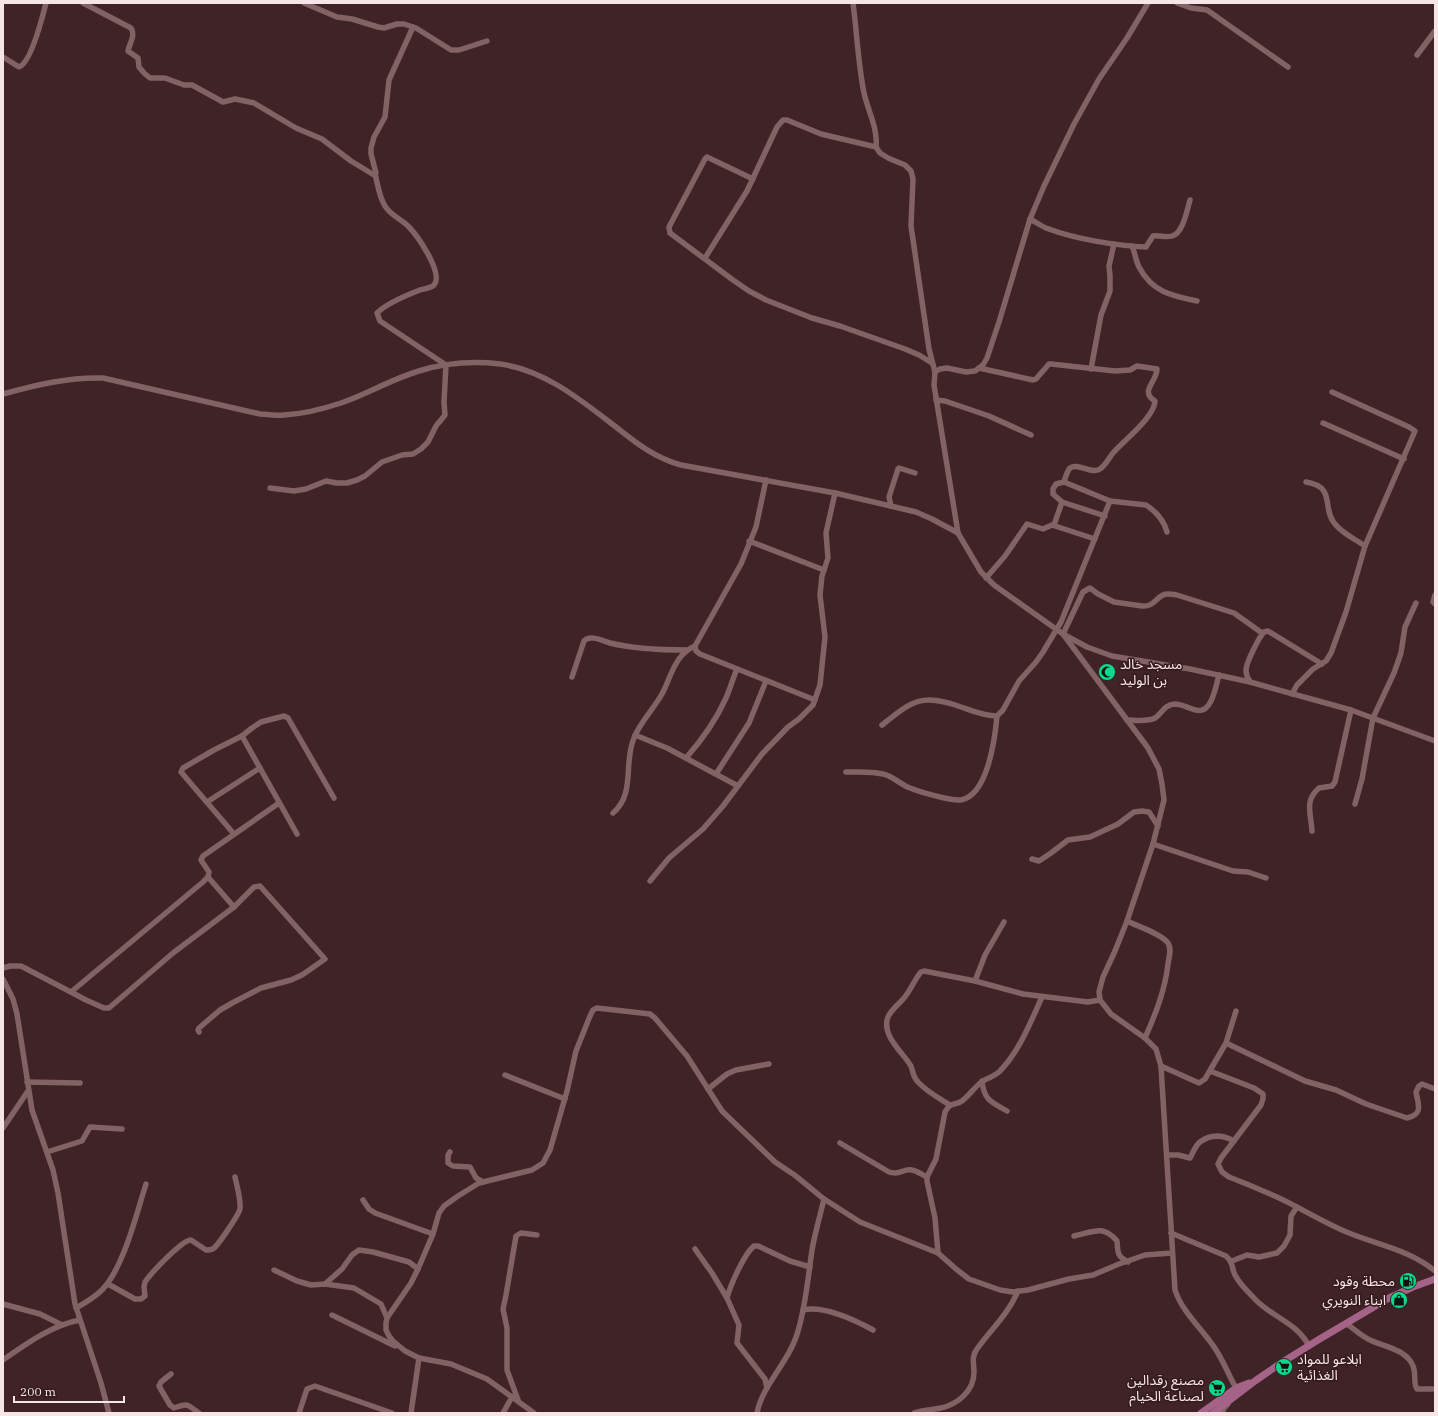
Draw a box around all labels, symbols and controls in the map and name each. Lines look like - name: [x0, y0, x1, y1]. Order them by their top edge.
- place label: مسجد خالد بن الوليد: [1120, 655, 1182, 689]
- mosque icon: مسجد خالد بن الوليد: [1097, 662, 1117, 682]
- fuel station icon: محطة وقود: [1398, 1271, 1418, 1291]
- place label: محطة وقود: [1333, 1272, 1395, 1290]
- shop icon: ابناء النويري: [1389, 1290, 1409, 1310]
- place label: ابناء النويري: [1322, 1291, 1386, 1311]
- place label: ابلاعو للمواد الغذائية: [1297, 1350, 1362, 1384]
- supermarket icon: ابلاعو للمواد الغذائية: [1274, 1357, 1294, 1377]
- place label: مصنع رقدالين لصناعة الخيام: [1127, 1371, 1204, 1407]
- scale bar: [14, 1378, 124, 1404]
- supermarket icon: مصنع رقدالين لصناعة الخيام: [1207, 1378, 1227, 1398]
- text: 200 m: [20, 1384, 56, 1399]

